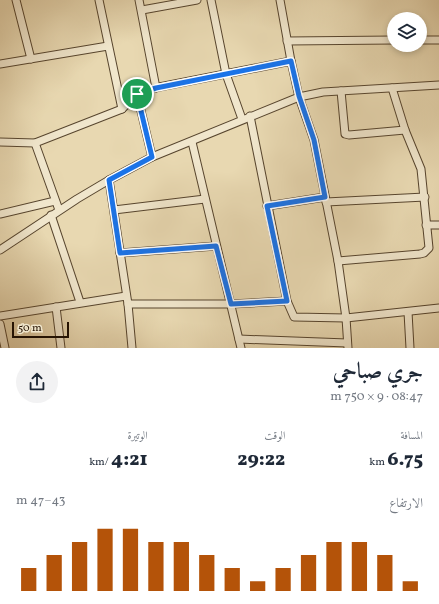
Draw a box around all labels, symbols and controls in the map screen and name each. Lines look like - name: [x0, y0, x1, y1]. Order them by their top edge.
- map controls: [387, 12, 427, 52]
- button: layers: [387, 12, 427, 52]
- pin: [120, 77, 154, 111]
- icon: arrive: [126, 83, 148, 105]
- scale bar: [12, 320, 69, 339]
- text: 50 m: [18, 321, 42, 336]
- text: جري صباحي: [333, 357, 423, 388]
- button: share: [16, 361, 58, 403]
- text: 08:47 · 9 × 750 m: [330, 388, 423, 406]
- text: الوتيرة: [127, 429, 148, 444]
- text: الوقت: [264, 429, 285, 444]
- text: المسافة: [401, 429, 423, 444]
- text: 4:21: [111, 446, 148, 474]
- text: 29:22: [237, 446, 285, 474]
- text: 6.75: [387, 446, 423, 474]
- text: /km: [89, 455, 111, 470]
- text: km: [369, 455, 387, 470]
- text: 43–47 m: [16, 492, 65, 510]
- text: الارتفاع: [389, 495, 423, 513]

